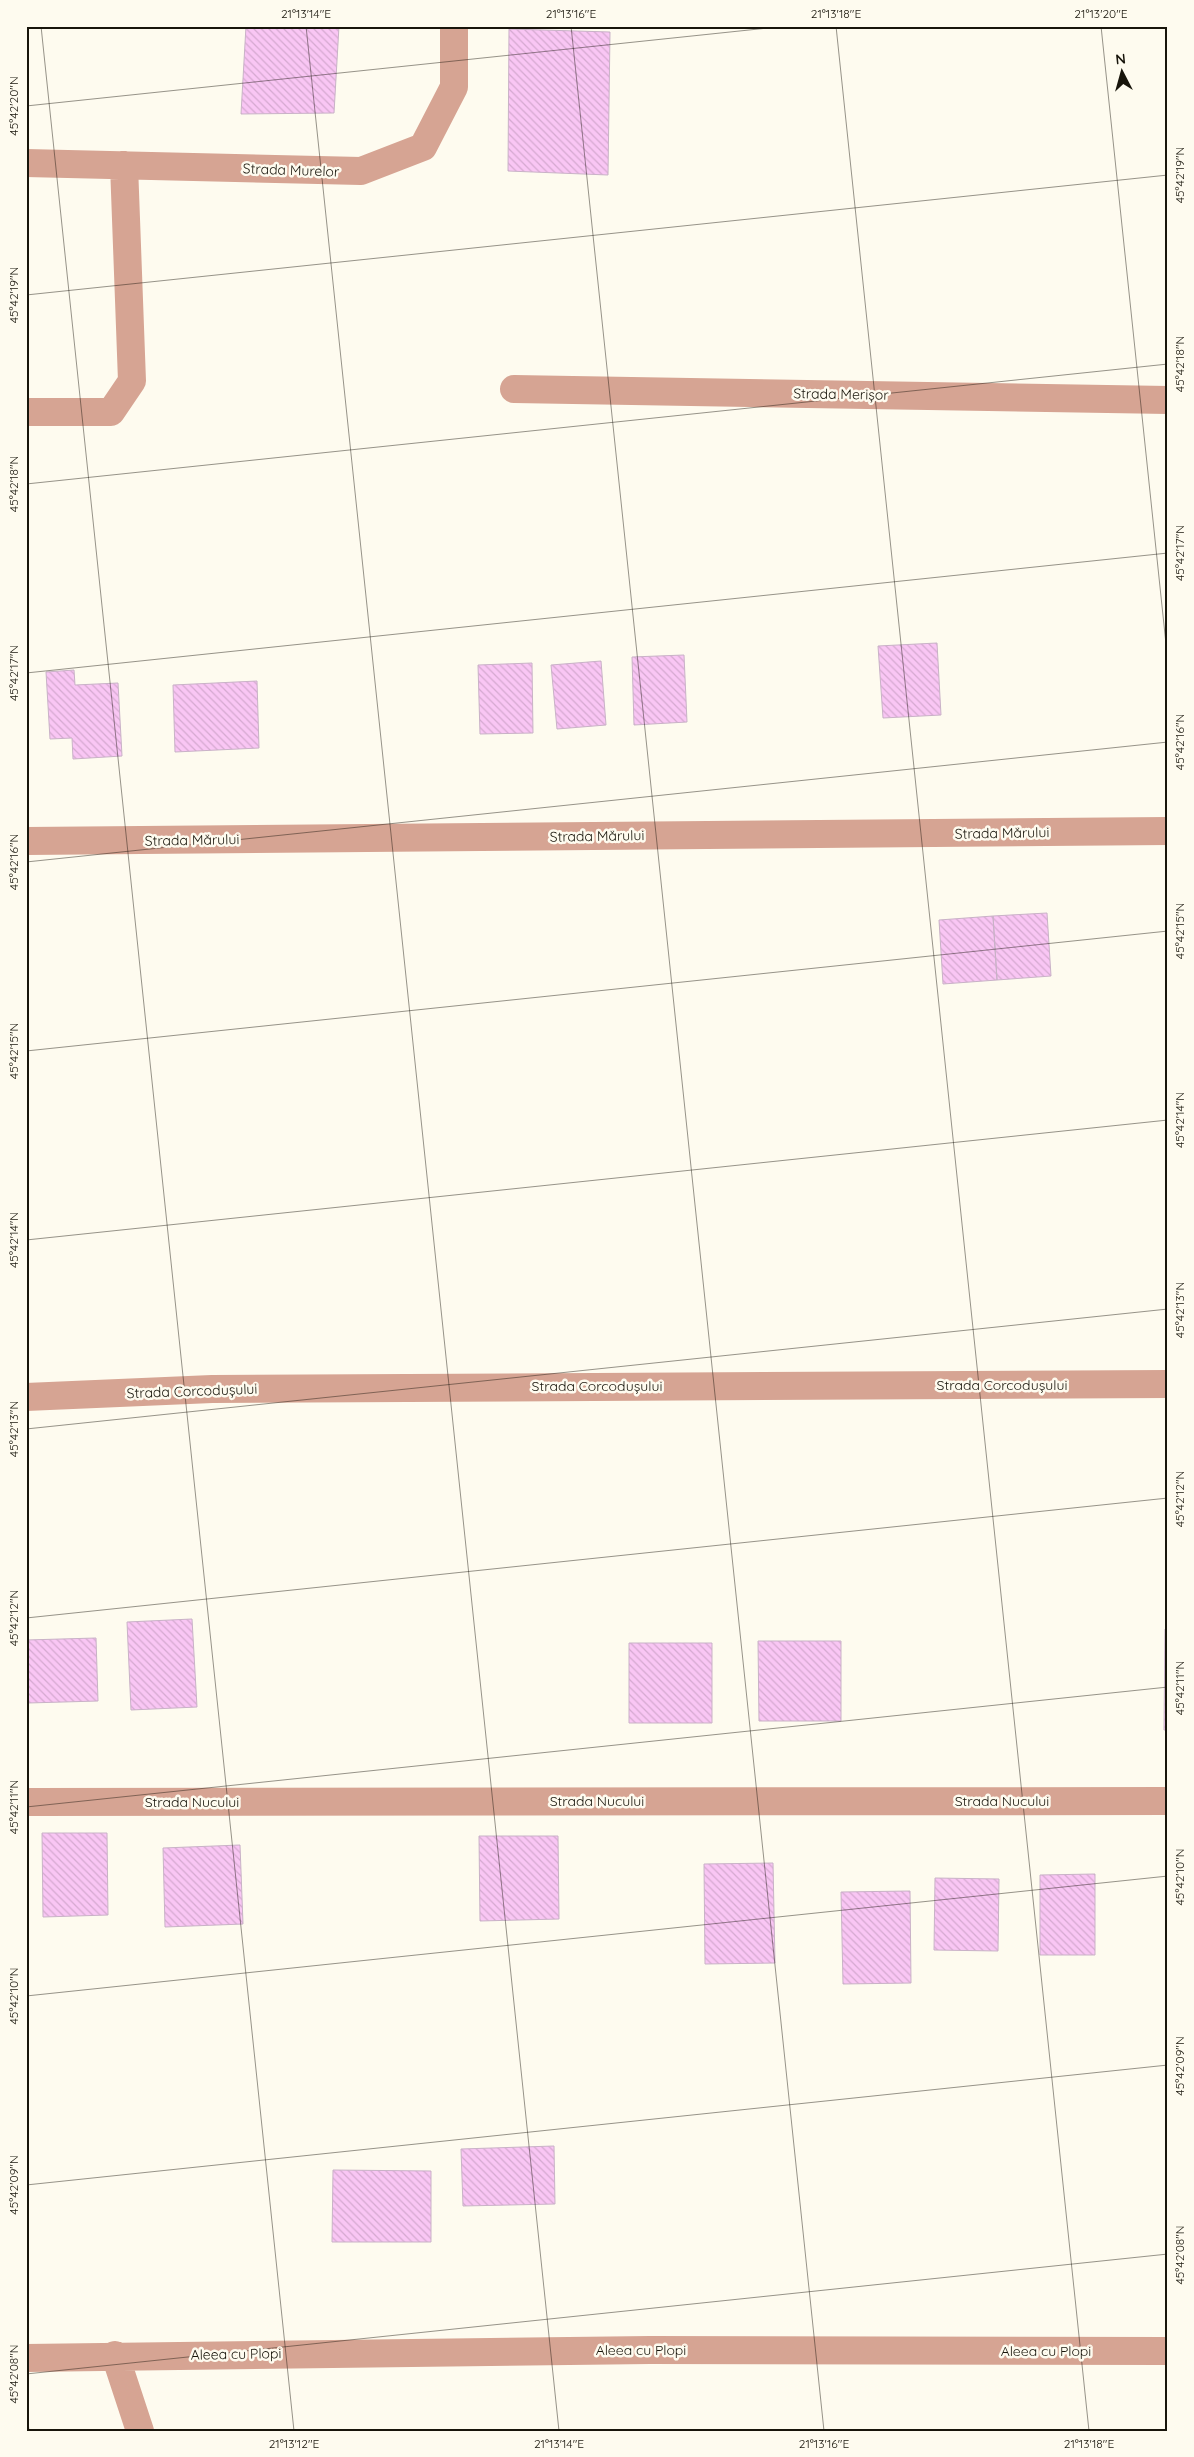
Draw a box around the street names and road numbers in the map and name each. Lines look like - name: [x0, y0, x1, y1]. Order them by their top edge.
- street label: Strada Murelor: [242, 159, 340, 181]
- street label: Strada Merișor: [793, 384, 889, 404]
- street label: Strada Mărului: [955, 823, 1049, 843]
- street label: Strada Mărului: [550, 826, 644, 846]
- street label: Strada Mărului: [145, 830, 239, 850]
- street label: Strada Corcodușului: [937, 1376, 1067, 1394]
- street label: Strada Corcodușului: [532, 1377, 662, 1395]
- street label: Strada Corcodușului: [126, 1380, 258, 1402]
- street label: Strada Nucului: [550, 1792, 644, 1810]
- street label: Strada Nucului: [955, 1792, 1049, 1810]
- street label: Strada Nucului: [145, 1793, 239, 1811]
- street label: Aleea cu Plopi: [596, 2341, 686, 2359]
- street label: Aleea cu Plopi: [1001, 2342, 1091, 2360]
- street label: Aleea cu Plopi: [190, 2344, 282, 2364]

